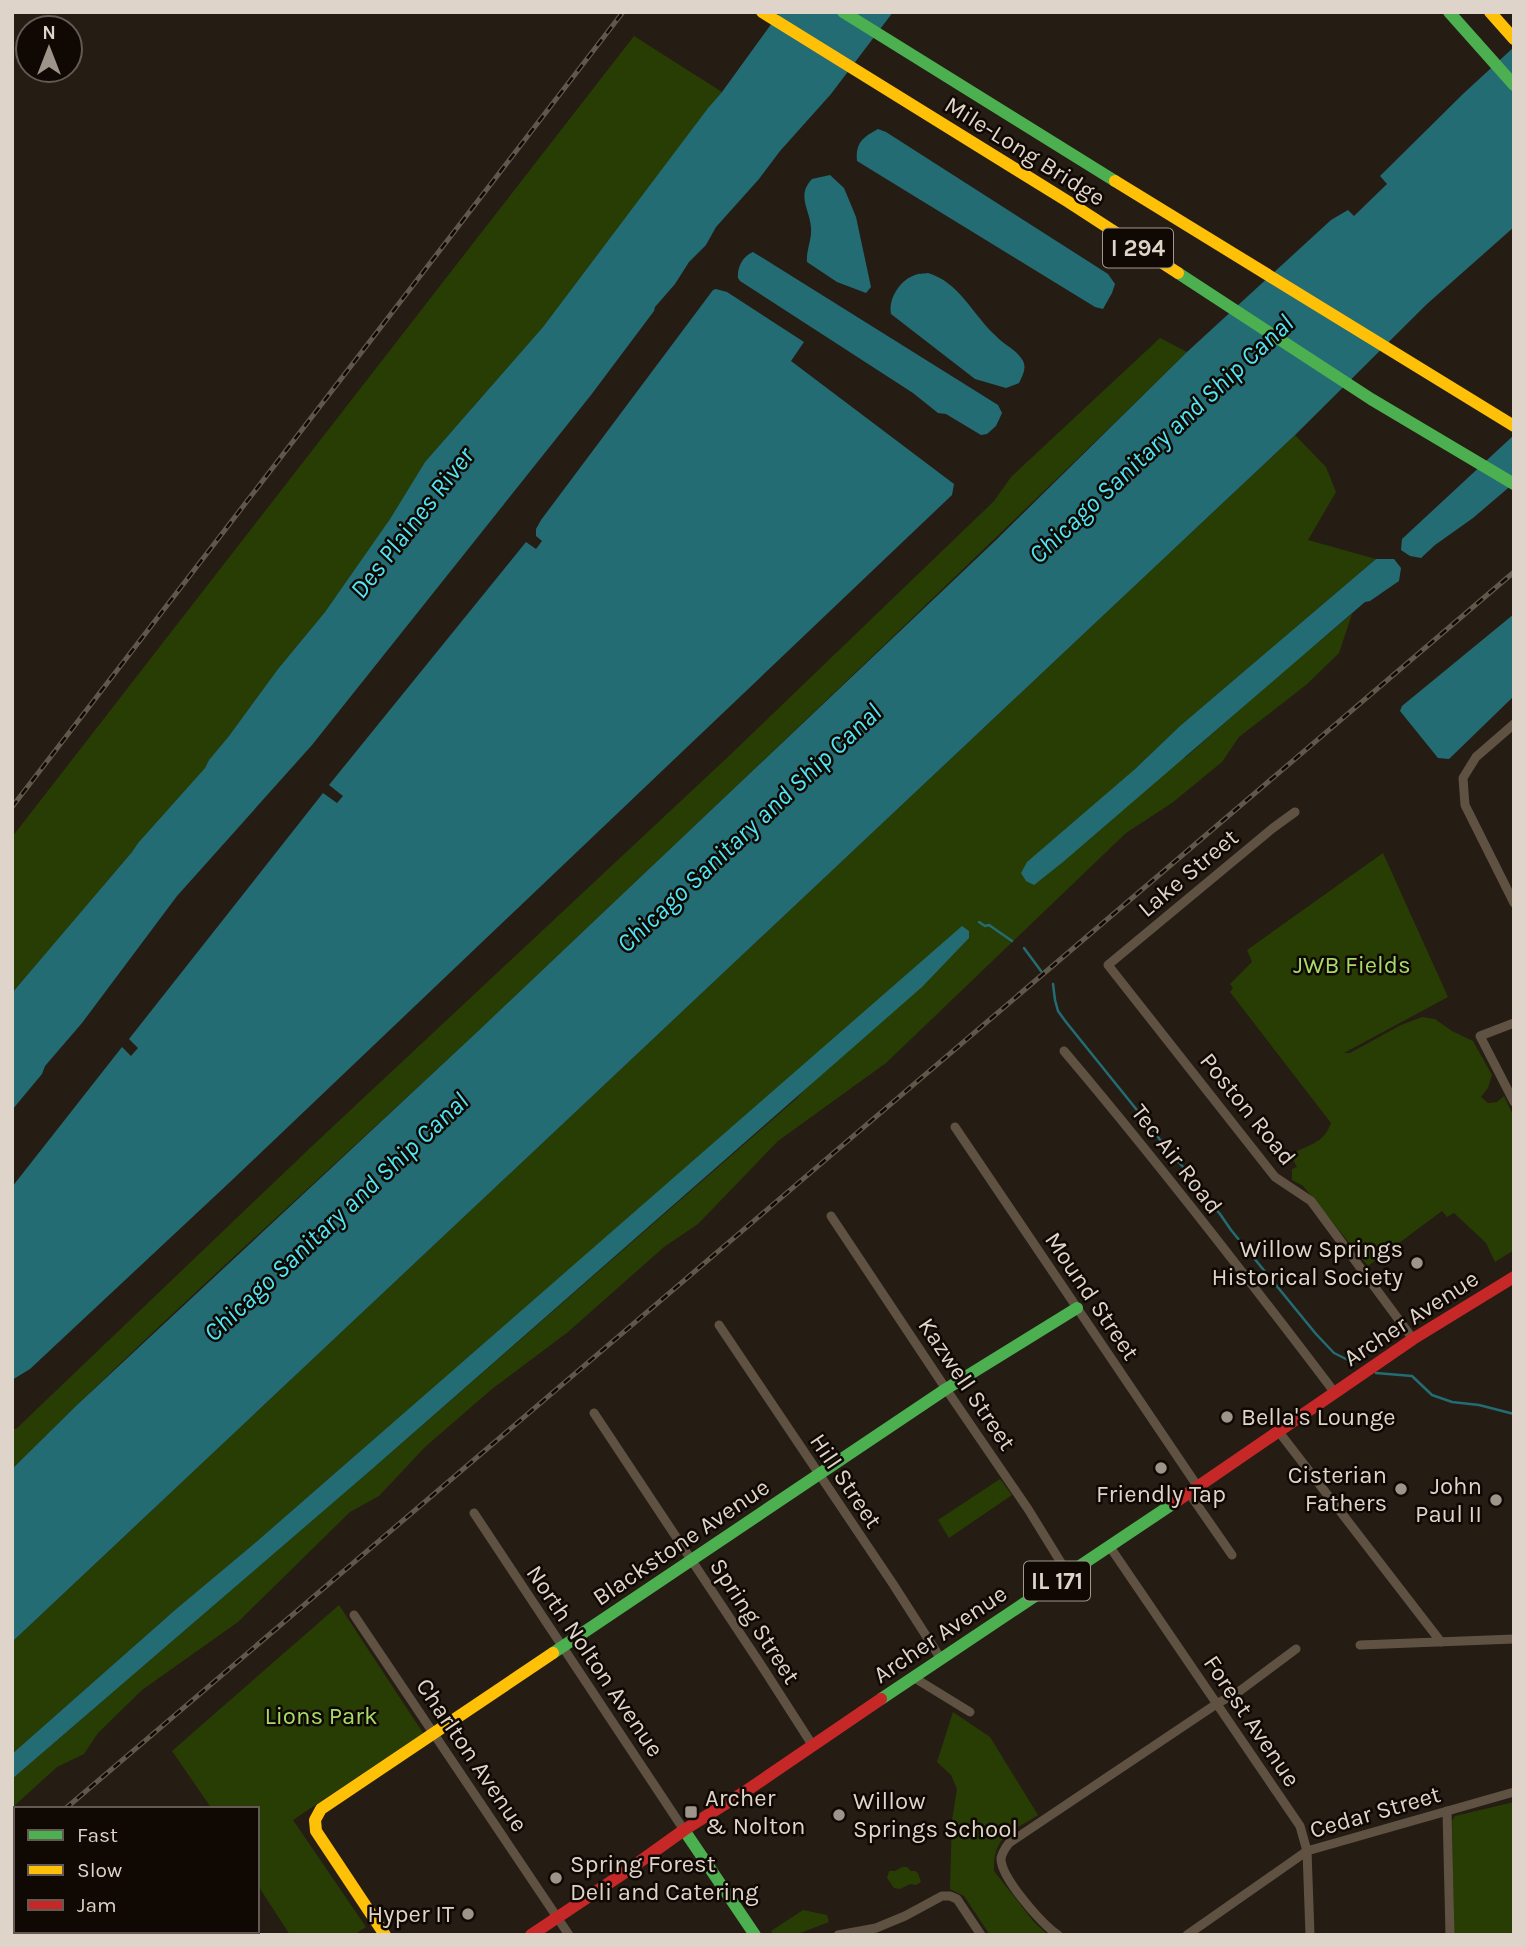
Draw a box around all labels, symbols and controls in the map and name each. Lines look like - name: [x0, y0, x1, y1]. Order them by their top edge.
- north arrow: [14, 14, 84, 84]
- text: N: [42, 22, 56, 44]
- street label: Mile-Long Bridge: [940, 90, 1110, 212]
- road number: I 294: [1103, 229, 1173, 268]
- water label: Chicago Sanitary and Ship Canal: [1022, 308, 1300, 570]
- water label: Des Plaines River: [343, 440, 481, 605]
- water label: Chicago Sanitary and Ship Canal: [610, 697, 888, 959]
- street label: Lake Street: [1132, 823, 1244, 923]
- park label: JWB Fields: [1293, 951, 1411, 979]
- street label: Poston Road: [1194, 1047, 1302, 1171]
- water label: Chicago Sanitary and Ship Canal: [197, 1086, 475, 1348]
- street label: Tec Air Road: [1126, 1099, 1228, 1219]
- street label: Mound Street: [1039, 1227, 1145, 1365]
- place label: Willow Springs Historical Society: [1212, 1235, 1403, 1291]
- marker: Willow Springs Historical Society: [1409, 1255, 1425, 1271]
- street label: Archer Avenue: [1338, 1264, 1484, 1372]
- street label: Kazwell Street: [912, 1312, 1022, 1456]
- place label: Bella's Lounge: [1241, 1403, 1396, 1431]
- marker: Bella's Lounge: [1219, 1409, 1235, 1425]
- street label: Hill Street: [804, 1428, 888, 1534]
- marker: Friendly Tap: [1153, 1460, 1169, 1476]
- place label: Cisterian Fathers: [1288, 1461, 1387, 1517]
- place label: John Paul II: [1415, 1472, 1482, 1528]
- street label: Blackstone Avenue: [587, 1473, 775, 1611]
- place label: Friendly Tap: [1096, 1480, 1226, 1508]
- marker: Cisterian Fathers: [1393, 1481, 1409, 1497]
- marker: John Paul II: [1488, 1492, 1504, 1508]
- street label: Spring Street: [704, 1553, 806, 1689]
- street label: North Nolton Avenue: [520, 1560, 670, 1762]
- road number: IL 171: [1024, 1562, 1090, 1600]
- street label: Archer Avenue: [868, 1579, 1012, 1689]
- street label: Forest Avenue: [1198, 1650, 1306, 1792]
- street label: Charlton Avenue: [410, 1673, 534, 1837]
- park label: Lions Park: [265, 1702, 377, 1730]
- street label: Cedar Street: [1306, 1780, 1444, 1844]
- place label: Archer & Nolton: [705, 1784, 806, 1840]
- place label: Willow Springs School: [853, 1787, 1018, 1843]
- marker: Archer & Nolton: [683, 1804, 699, 1820]
- legend: [14, 1807, 259, 1933]
- marker: Willow Springs School: [831, 1807, 847, 1823]
- text: Fast: [77, 1823, 118, 1847]
- place label: Spring Forest Deli and Catering: [570, 1850, 759, 1906]
- text: Slow: [77, 1858, 122, 1882]
- marker: Spring Forest Deli and Catering: [548, 1870, 564, 1886]
- text: Jam: [77, 1893, 117, 1917]
- place label: Hyper IT: [367, 1900, 454, 1928]
- marker: Hyper IT: [460, 1906, 476, 1922]

